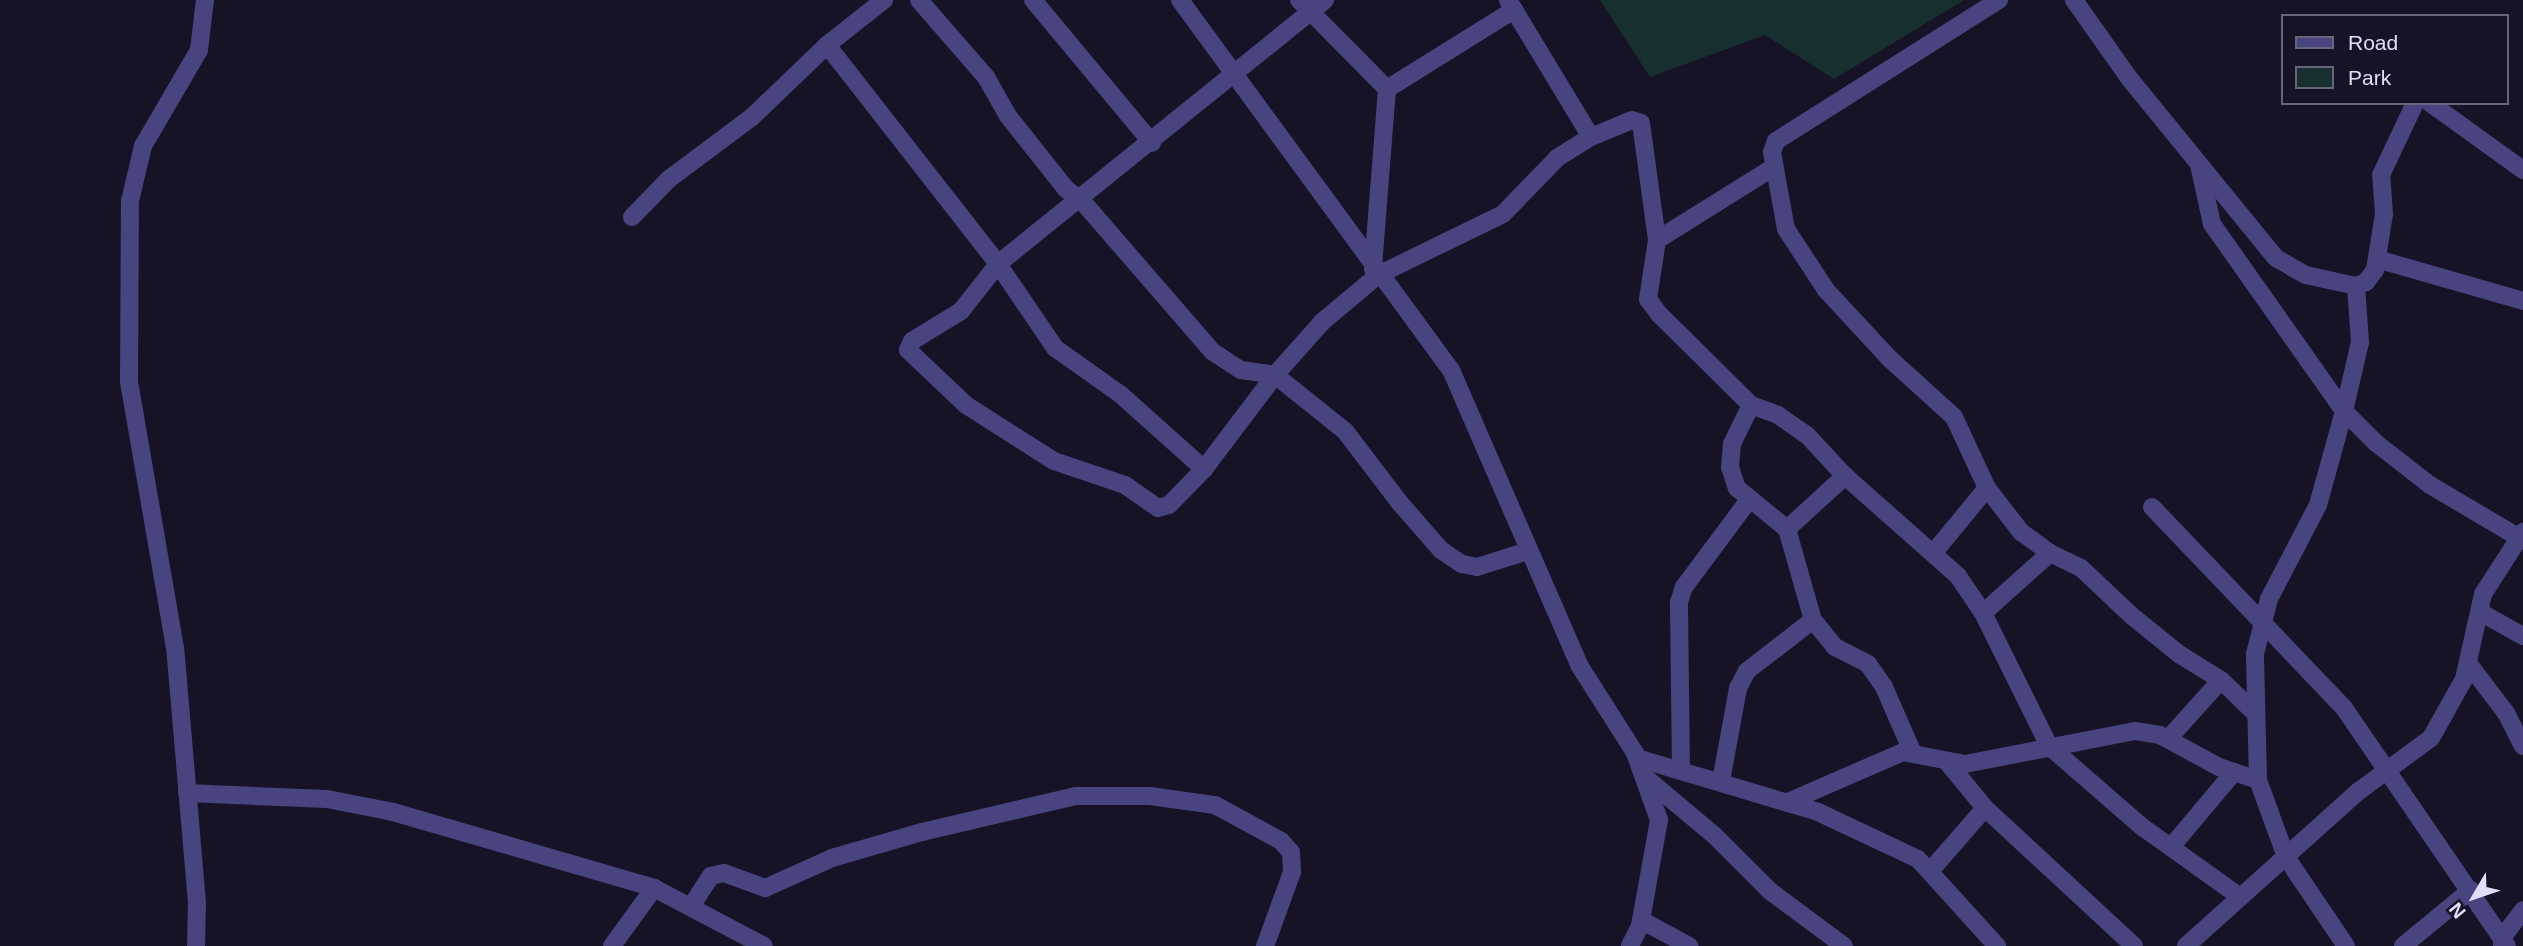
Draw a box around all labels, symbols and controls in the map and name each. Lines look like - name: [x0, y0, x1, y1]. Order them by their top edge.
- legend: [2282, 14, 2509, 105]
- text: Road: [2348, 31, 2398, 54]
- text: Park: [2348, 66, 2391, 89]
- north arrow: [2439, 862, 2509, 932]
- text: N: [2445, 899, 2470, 922]

